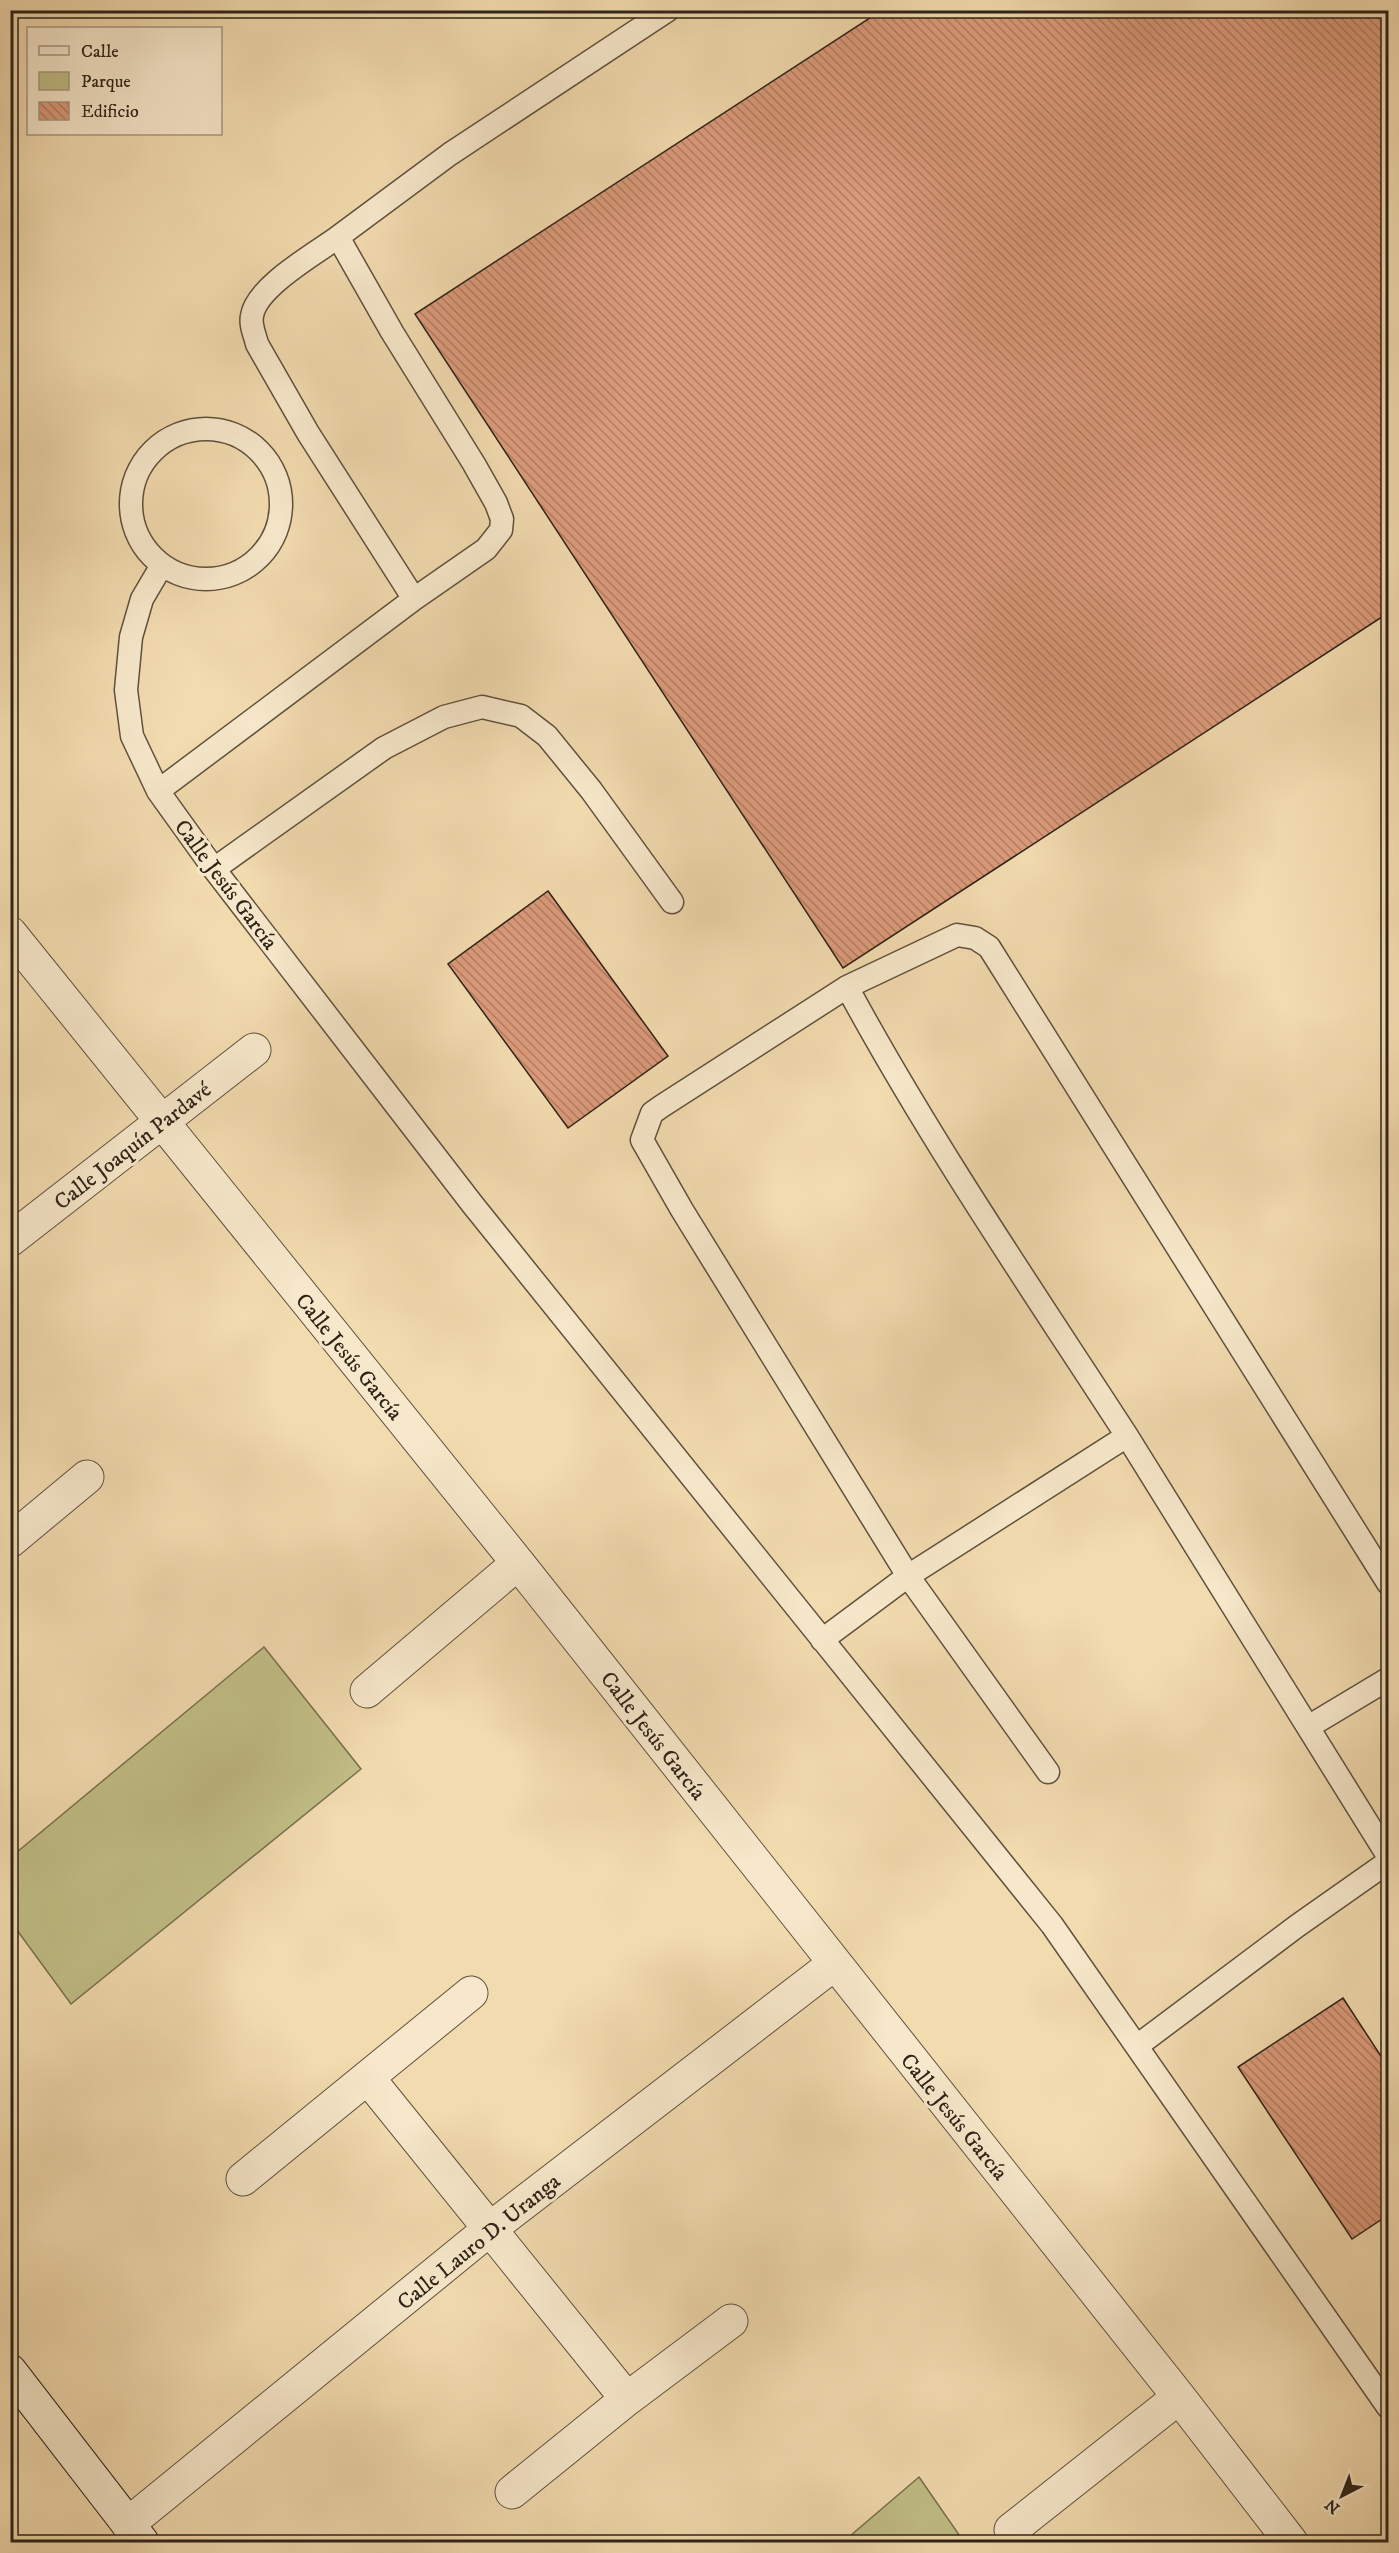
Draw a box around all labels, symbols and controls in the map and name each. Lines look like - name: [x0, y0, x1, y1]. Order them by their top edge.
- legend: [27, 27, 222, 135]
- text: Calle: [81, 41, 119, 63]
- text: Parque: [81, 71, 131, 93]
- text: Edificio: [81, 101, 139, 123]
- street label: Calle Jesús García: [168, 815, 284, 956]
- street label: Calle Joaquín Pardavé: [49, 1076, 217, 1216]
- street label: Calle Jesús García: [289, 1288, 409, 1426]
- street label: Calle Jesús García: [594, 1666, 712, 1806]
- street label: Calle Jesús García: [894, 2048, 1014, 2186]
- street label: Calle Lauro D. Uranga: [392, 2168, 566, 2316]
- north arrow: [1312, 2466, 1372, 2526]
- text: N: [1321, 2495, 1344, 2518]

